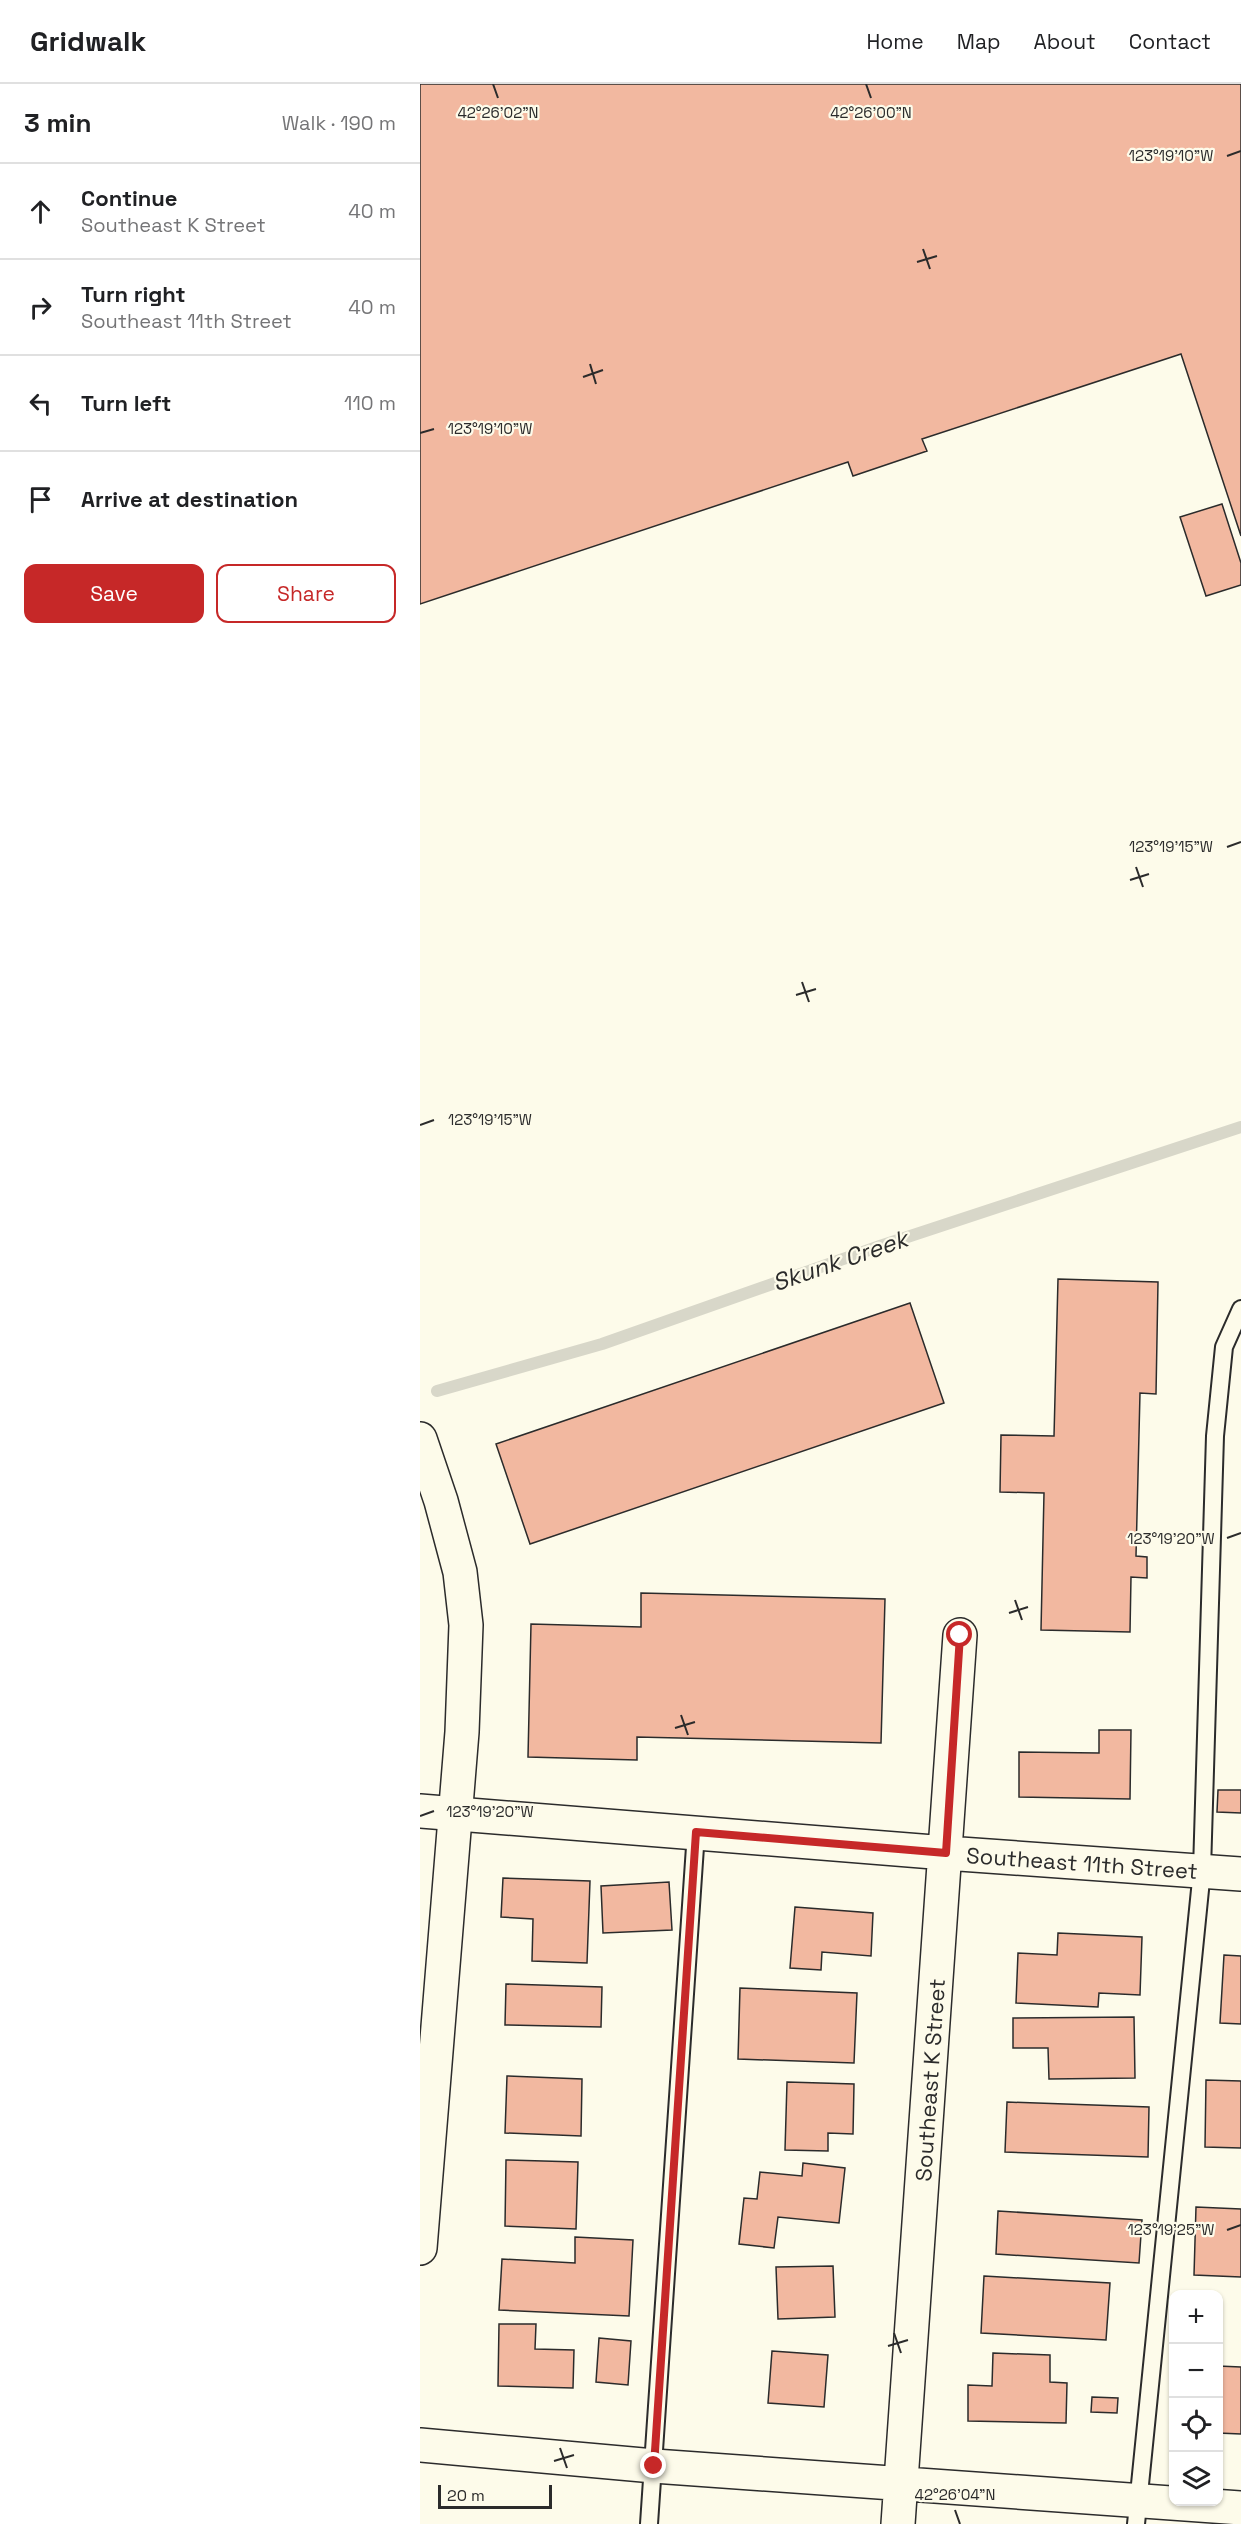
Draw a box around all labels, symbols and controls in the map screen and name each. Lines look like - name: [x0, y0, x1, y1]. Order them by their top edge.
- text: Gridwalk: [30, 23, 146, 59]
- text: Home: [866, 28, 924, 55]
- text: Map: [957, 28, 1001, 55]
- text: About: [1034, 28, 1096, 55]
- text: Contact: [1129, 28, 1211, 55]
- text: 42°26'02"N: [457, 103, 539, 122]
- text: 42°26'00"N: [830, 103, 912, 122]
- text: 3 min: [24, 106, 92, 140]
- text: Walk · 190 m: [282, 110, 396, 136]
- text: 123°19'10"W: [1129, 146, 1213, 165]
- text: Continue: [81, 184, 177, 212]
- icon: ahead: [24, 195, 57, 228]
- text: 40 m: [348, 198, 396, 224]
- text: Southeast K Street: [81, 212, 266, 238]
- text: Turn right: [81, 280, 186, 308]
- icon: right: [24, 291, 57, 324]
- text: 40 m: [348, 294, 396, 320]
- text: Southeast 11th Street: [81, 308, 292, 334]
- icon: left: [24, 387, 57, 420]
- text: Turn left: [81, 389, 171, 417]
- text: 110 m: [344, 390, 396, 416]
- text: 123°19'10"W: [448, 419, 532, 438]
- icon: arrive: [24, 483, 57, 516]
- text: Arrive at destination: [81, 485, 298, 513]
- button: Save: [24, 564, 204, 623]
- button: Share: [216, 564, 396, 623]
- text: 123°19'15"W: [1129, 837, 1213, 856]
- text: 123°19'15"W: [448, 1110, 532, 1129]
- water label: Skunk Creek: [768, 1222, 915, 1298]
- text: 123°19'20"W: [1127, 1529, 1215, 1548]
- route start: [946, 1621, 972, 1647]
- text: 123°19'20"W: [446, 1802, 534, 1821]
- street label: Southeast 11th Street: [965, 1841, 1199, 1885]
- street label: Southeast K Street: [909, 1978, 951, 2182]
- text: 123°19'25"W: [1128, 2220, 1214, 2239]
- map controls: [1169, 2290, 1223, 2506]
- button: +: [1169, 2290, 1223, 2344]
- button: −: [1169, 2344, 1223, 2398]
- button: locate: [1169, 2398, 1223, 2452]
- route end: [640, 2452, 666, 2478]
- button: layers: [1169, 2452, 1223, 2506]
- scale bar: [438, 2482, 552, 2510]
- text: 20 m: [447, 2485, 485, 2506]
- text: 42°26'04"N: [915, 2485, 995, 2504]

